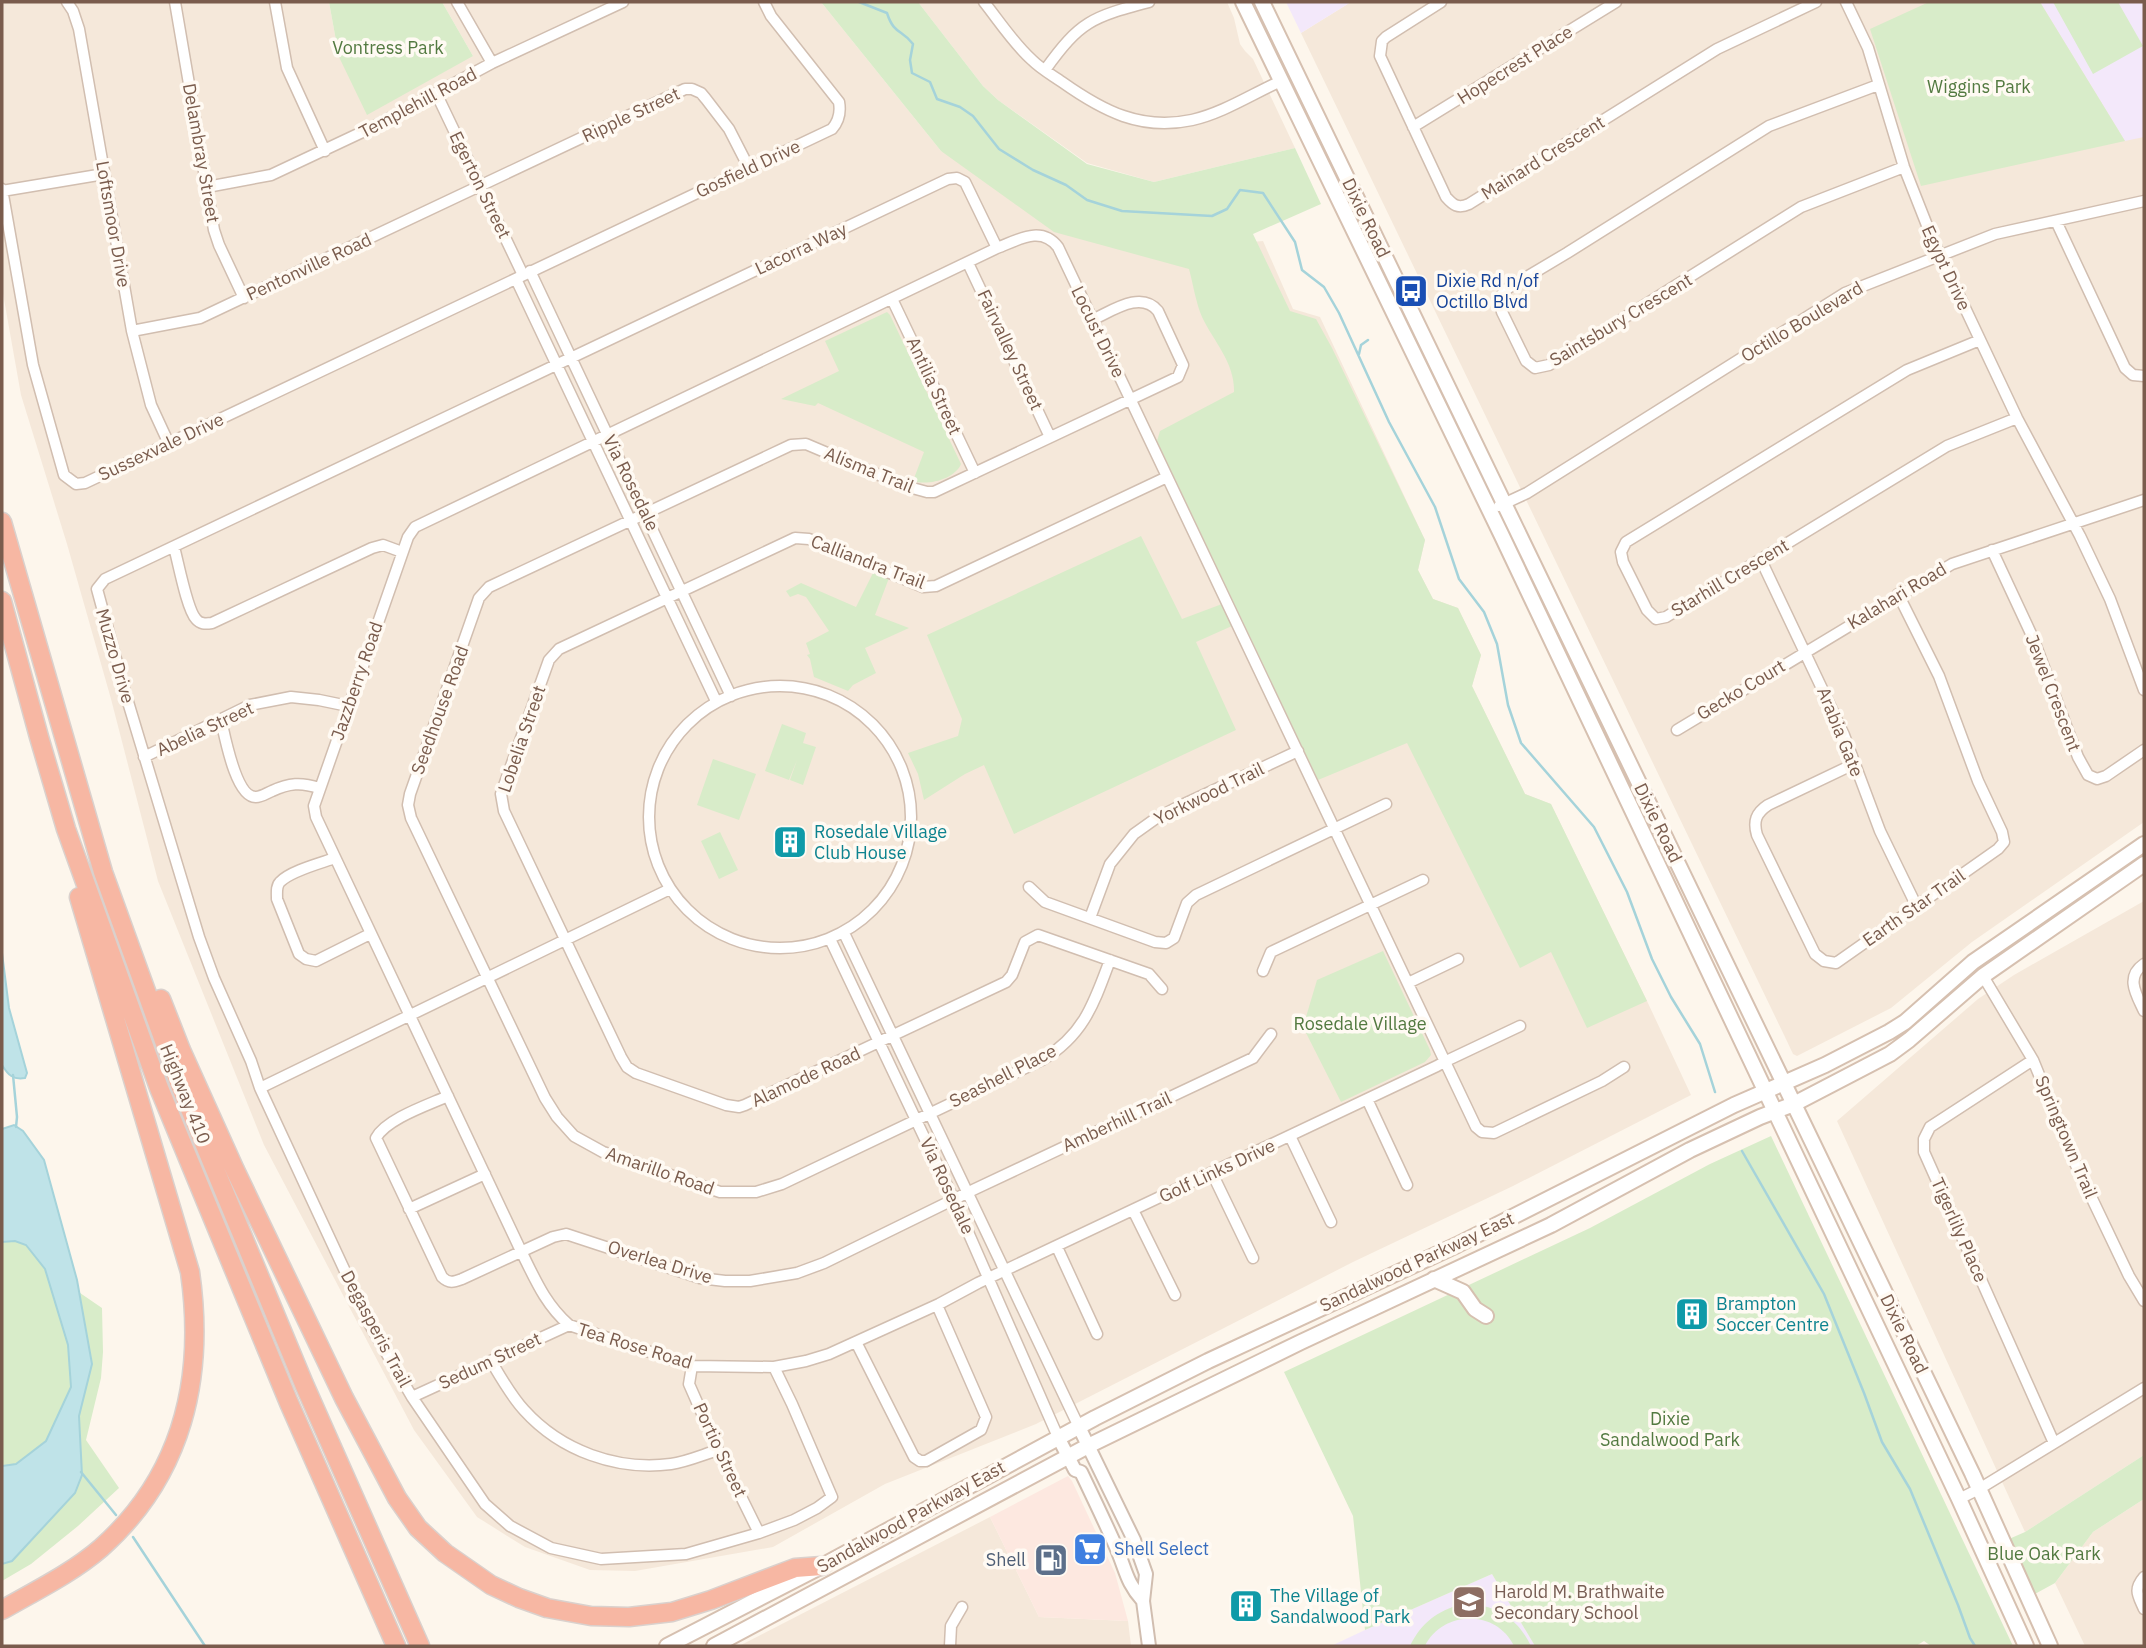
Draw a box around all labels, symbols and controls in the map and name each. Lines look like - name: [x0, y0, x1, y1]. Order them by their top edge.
- street label: Hopecrest Place: [1453, 20, 1577, 109]
- park label: Vontress Park: [332, 36, 444, 59]
- street label: Templehill Road: [355, 62, 481, 143]
- park label: Wiggins Park: [1927, 75, 2031, 98]
- street label: Delambray Street: [178, 81, 225, 224]
- street label: Ripple Street: [578, 82, 683, 147]
- street label: Mainard Crescent: [1477, 110, 1609, 205]
- street label: Egerton Street: [445, 127, 516, 242]
- street label: Gosfield Drive: [692, 134, 804, 203]
- street label: Loftsmoor Drive: [91, 159, 136, 289]
- street label: Dixie Road: [1337, 174, 1396, 261]
- street label: Lacorra Way: [751, 217, 851, 280]
- street label: Egypt Drive: [1917, 221, 1976, 314]
- street label: Pentonville Road: [242, 227, 375, 306]
- street label: Saintsbury Crescent: [1545, 268, 1696, 371]
- place label: Dixie Rd n/of Octillo Blvd: [1436, 269, 1539, 313]
- bus stop icon: Dixie Rd n/of Octillo Blvd: [1392, 272, 1430, 310]
- street label: Octillo Boulevard: [1736, 276, 1867, 367]
- street label: Locust Drive: [1066, 282, 1131, 381]
- street label: Fairvalley Street: [972, 286, 1048, 414]
- street label: Antilia Street: [902, 333, 967, 438]
- street label: Sussexvale Drive: [94, 407, 227, 486]
- street label: Via Rosedale: [598, 431, 665, 535]
- street label: Alisma Trail: [821, 441, 917, 498]
- street label: Calliandra Trail: [808, 529, 929, 594]
- street label: Starhill Crescent: [1667, 533, 1793, 622]
- street label: Kalahari Road: [1843, 557, 1951, 634]
- street label: Muzzo Drive: [91, 606, 140, 706]
- street label: Jazzberry Road: [325, 619, 388, 743]
- street label: Jewel Crescent: [2021, 631, 2086, 755]
- street label: Seedhouse Road: [406, 642, 474, 777]
- street label: Gecko Court: [1692, 654, 1789, 725]
- street label: Lobelia Street: [492, 682, 551, 795]
- street label: Arabia Gate: [1812, 684, 1869, 780]
- street label: Abelia Street: [153, 696, 257, 761]
- street label: Yorkwood Trail: [1150, 757, 1268, 830]
- street label: Dixie Road: [1629, 779, 1688, 866]
- place label: Rosedale Village Club House: [814, 820, 947, 864]
- building icon: Rosedale Village Club House: [771, 823, 809, 861]
- street label: Earth Star Trail: [1858, 864, 1969, 951]
- park label: Rosedale Village: [1293, 1012, 1427, 1035]
- street label: Seashell Place: [945, 1039, 1060, 1112]
- street label: Highway 410: [155, 1041, 216, 1147]
- street label: Alamode Road: [748, 1041, 864, 1112]
- street label: Springtown Trail: [2030, 1072, 2103, 1202]
- street label: Amberhill Trail: [1059, 1086, 1175, 1157]
- street label: Via Rosedale: [915, 1134, 980, 1238]
- street label: Golf Links Drive: [1155, 1134, 1279, 1207]
- street label: Amarillo Road: [603, 1141, 718, 1200]
- street label: Tigerlily Place: [1926, 1174, 1993, 1286]
- street label: Sandalwood Parkway East: [1316, 1206, 1518, 1317]
- street label: Overlea Drive: [605, 1235, 715, 1288]
- street label: Degasperis Trail: [336, 1266, 417, 1391]
- street label: Dixie Road: [1875, 1290, 1934, 1377]
- place label: Brampton Soccer Centre: [1716, 1292, 1829, 1336]
- building icon: Brampton Soccer Centre: [1673, 1295, 1711, 1333]
- street label: Tea Rose Road: [575, 1317, 695, 1374]
- street label: Sedum Street: [435, 1327, 545, 1394]
- street label: Portio Street: [689, 1399, 752, 1501]
- park label: Dixie Sandalwood Park: [1600, 1407, 1741, 1451]
- street label: Sandalwood Parkway East: [813, 1455, 1009, 1578]
- supermarket icon: Shell Select: [1071, 1530, 1109, 1568]
- place label: Shell Select: [1114, 1537, 1209, 1560]
- fuel station icon: Shell: [1032, 1541, 1070, 1579]
- park label: Blue Oak Park: [1987, 1542, 2101, 1565]
- place label: Shell: [986, 1548, 1026, 1571]
- place label: Harold M. Brathwaite Secondary School: [1494, 1580, 1665, 1624]
- school or university icon: Harold M. Brathwaite Secondary School: [1450, 1583, 1488, 1621]
- place label: The Village of Sandalwood Park: [1270, 1584, 1411, 1628]
- building icon: The Village of Sandalwood Park: [1227, 1587, 1265, 1625]

